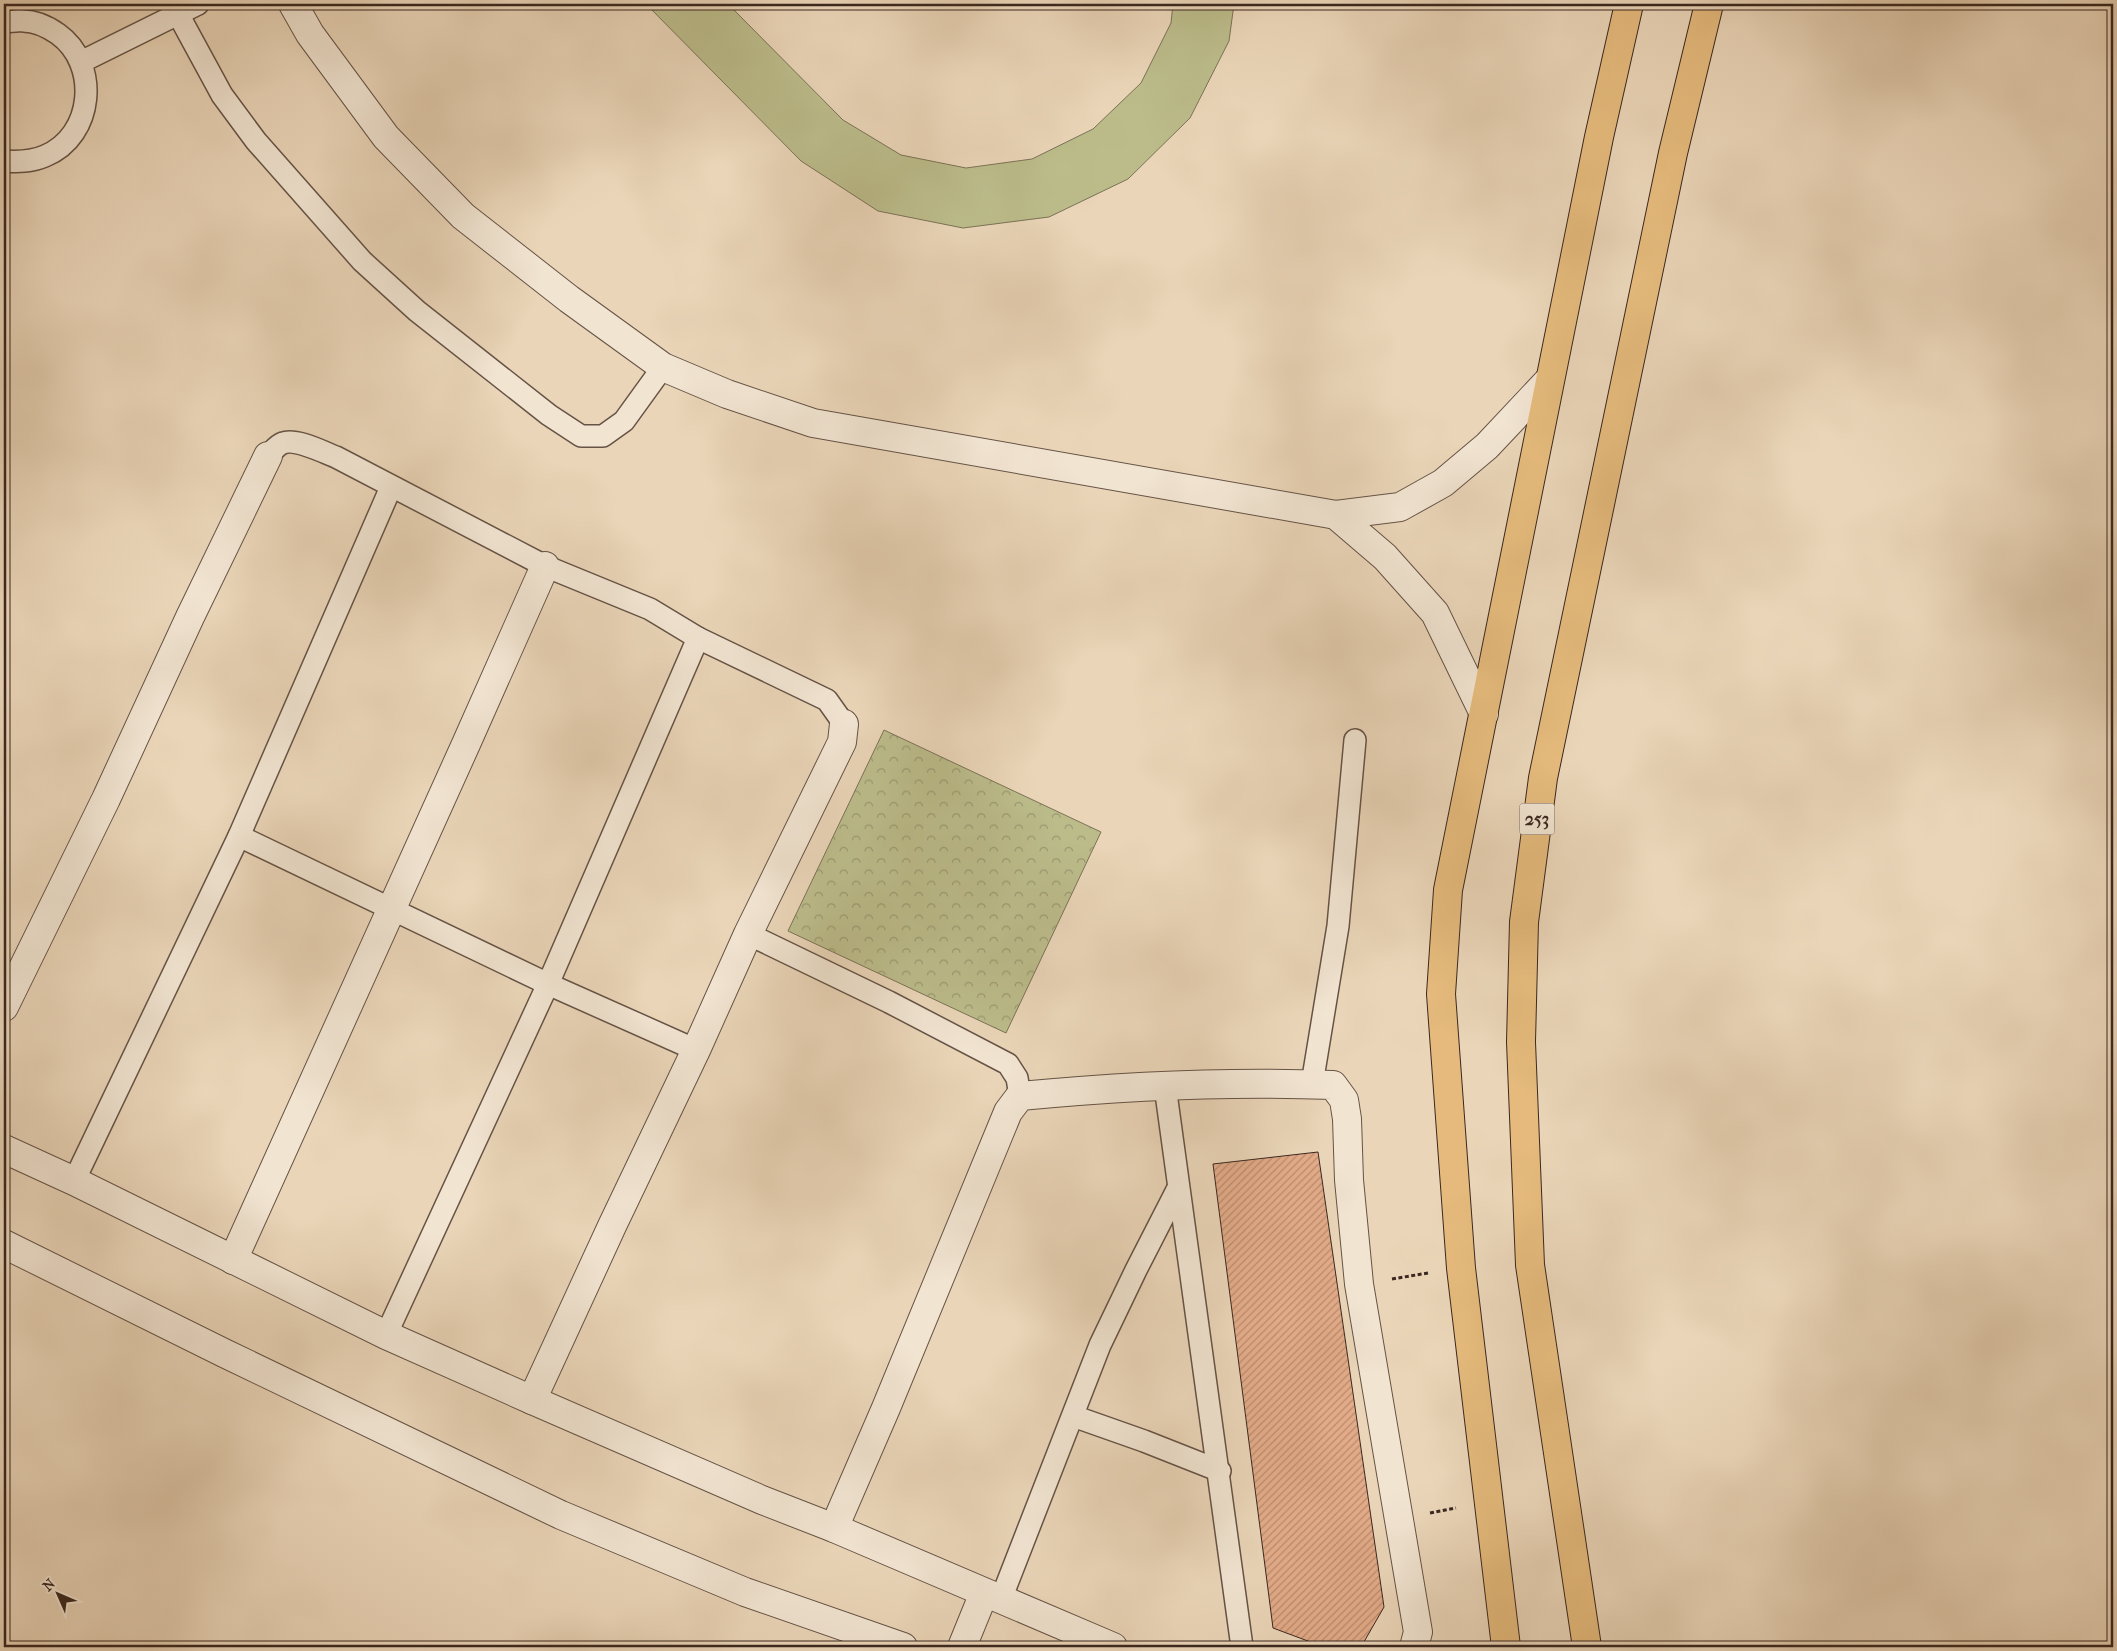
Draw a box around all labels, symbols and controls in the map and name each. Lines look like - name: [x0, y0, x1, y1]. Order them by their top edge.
- road number: 253: [1520, 804, 1554, 834]
- north arrow: [32, 1568, 82, 1618]
- text: N: [39, 1575, 59, 1595]

